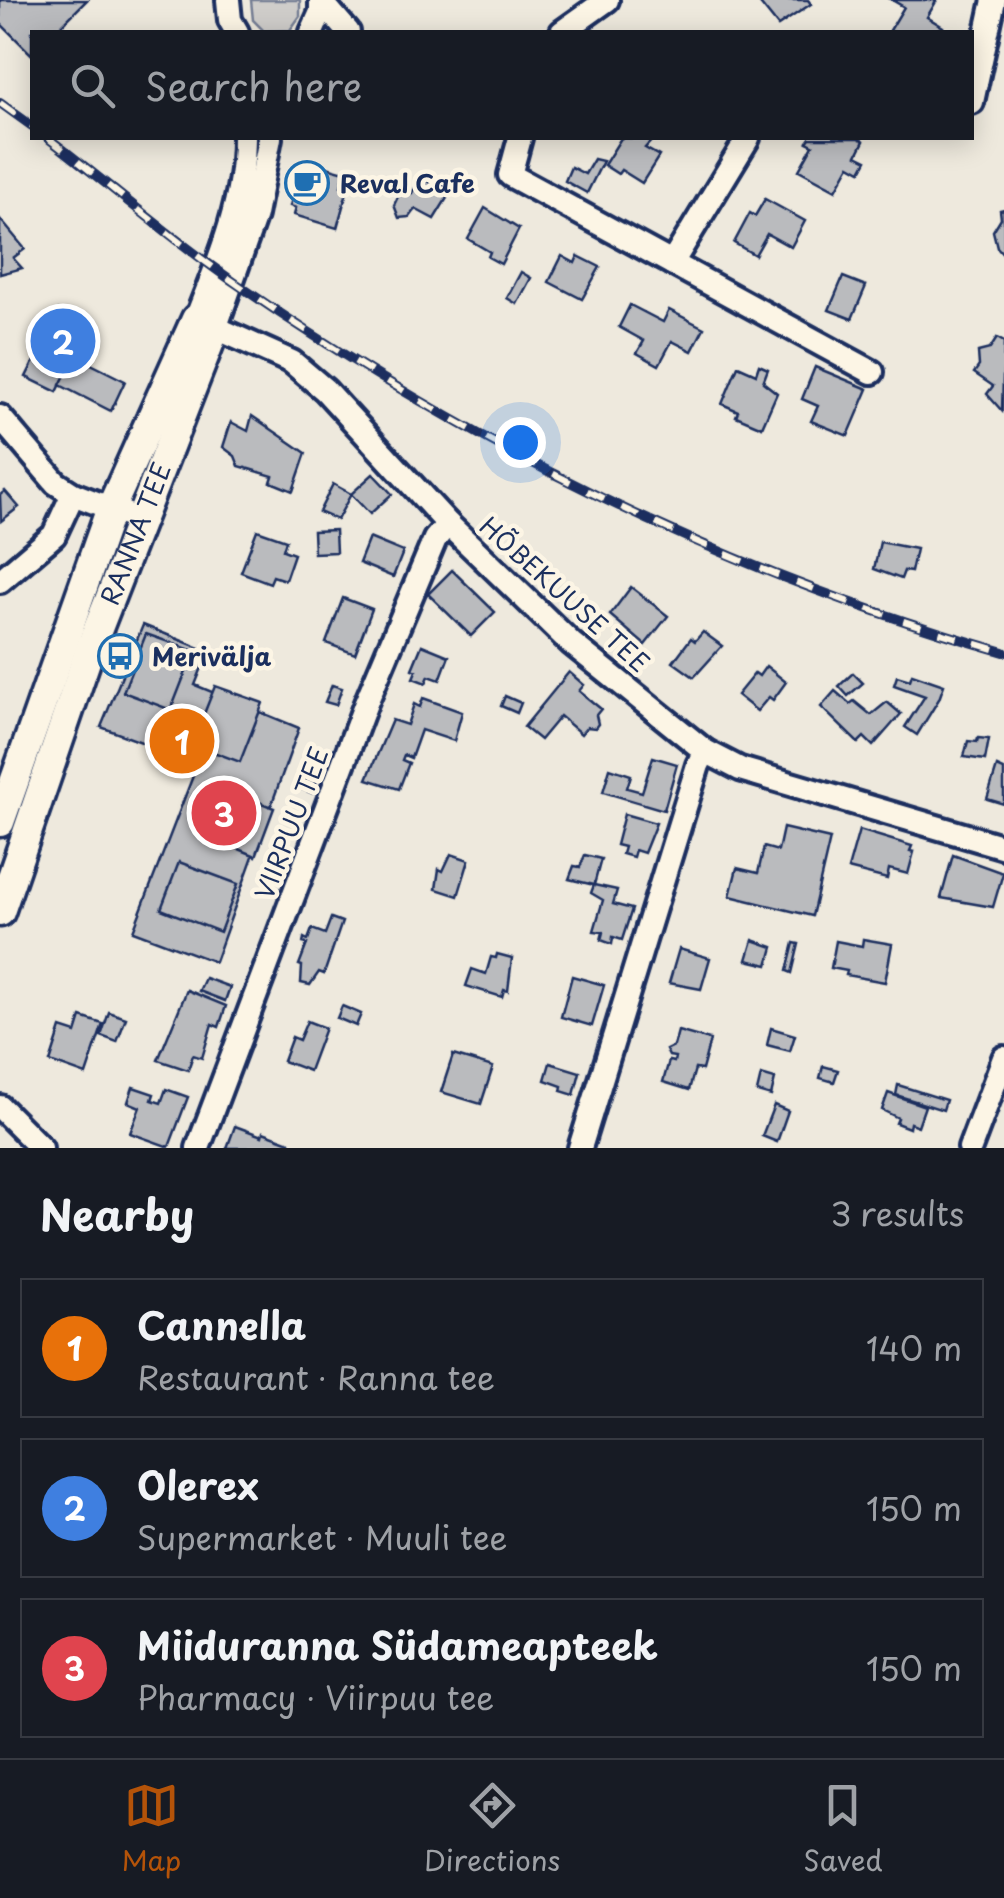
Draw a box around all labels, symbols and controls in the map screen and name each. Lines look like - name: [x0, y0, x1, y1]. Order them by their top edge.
- search box: [30, 30, 974, 140]
- text: Search here: [145, 57, 362, 114]
- icon: search: [65, 58, 120, 113]
- cafe icon: Reval Cafe: [284, 160, 330, 206]
- place label: Reval Cafe: [340, 164, 475, 202]
- pin: 2: [30, 304, 96, 378]
- your location: [495, 417, 546, 468]
- street label: RANNA TEE: [90, 457, 180, 610]
- street label: HÕBEKUUSE TEE: [472, 507, 658, 681]
- bus stop icon: Merivälja: [97, 633, 143, 679]
- place label: Merivälja: [152, 637, 272, 675]
- pin: 1: [150, 704, 214, 778]
- street label: VIIRPUU TEE: [244, 741, 338, 905]
- pin: 3: [192, 776, 256, 850]
- text: Nearby: [40, 1182, 194, 1245]
- text: 3 results: [830, 1189, 964, 1237]
- text: Cannella: [137, 1296, 306, 1353]
- text: 1: [67, 1324, 82, 1372]
- text: 140 m: [866, 1324, 962, 1372]
- text: Restaurant · Ranna tee: [137, 1353, 495, 1401]
- text: Olerex: [137, 1456, 259, 1513]
- text: 2: [63, 1484, 86, 1532]
- text: 150 m: [866, 1484, 962, 1532]
- text: Supermarket · Muuli tee: [137, 1513, 507, 1561]
- text: Miiduranna Südameapteek: [137, 1616, 658, 1673]
- text: 3: [64, 1644, 85, 1692]
- text: 150 m: [866, 1644, 962, 1692]
- text: Pharmacy · Viirpuu tee: [137, 1673, 494, 1721]
- tab: Map: [121, 1778, 181, 1881]
- tab: Directions: [424, 1778, 560, 1881]
- tab: Saved: [803, 1778, 883, 1881]

